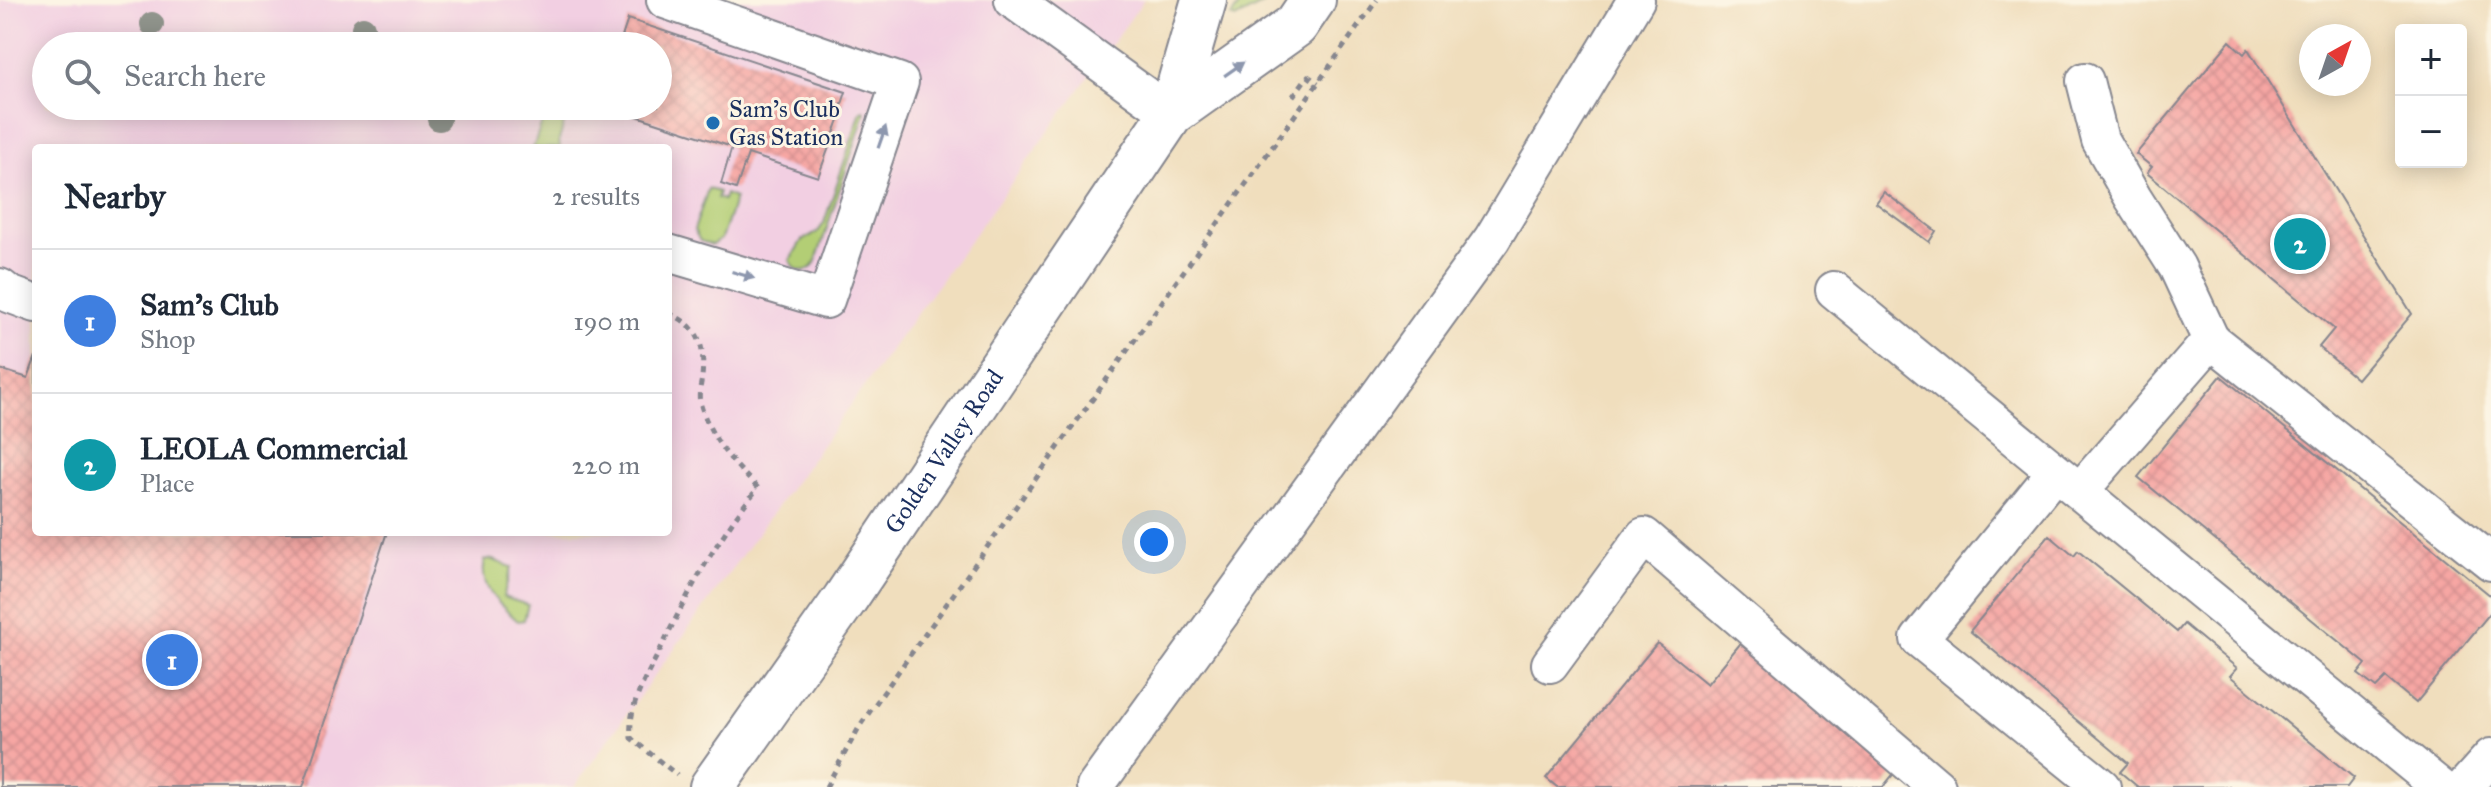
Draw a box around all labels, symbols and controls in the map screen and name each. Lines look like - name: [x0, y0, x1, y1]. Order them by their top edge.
- north arrow: [2299, 24, 2371, 96]
- map controls: [2395, 24, 2467, 168]
- button: +: [2395, 24, 2467, 96]
- search box: [32, 32, 672, 120]
- icon: search: [60, 54, 104, 98]
- text: Search here: [124, 58, 266, 94]
- one-way arrow: [1224, 61, 1245, 77]
- place label: Sam's Club Gas Station: [729, 94, 843, 152]
- button: −: [2395, 96, 2467, 168]
- marker: Sam's Club Gas Station: [704, 114, 722, 132]
- one-way arrow: [876, 124, 888, 148]
- text: Nearby: [64, 176, 166, 217]
- text: 2 results: [552, 180, 640, 212]
- pin: 2: [2274, 214, 2326, 274]
- one-way arrow: [731, 269, 755, 282]
- text: Sam's Club: [140, 287, 279, 323]
- text: 1: [85, 305, 95, 337]
- text: 190 m: [573, 305, 640, 337]
- text: Shop: [140, 323, 196, 355]
- street label: Golden Valley Road: [878, 364, 1010, 539]
- text: LEOLA Commercial: [140, 431, 407, 467]
- text: 2: [84, 449, 96, 481]
- text: 220 m: [572, 449, 640, 481]
- text: Place: [140, 467, 195, 499]
- your location: [1134, 522, 1174, 562]
- pin: 1: [146, 630, 198, 690]

